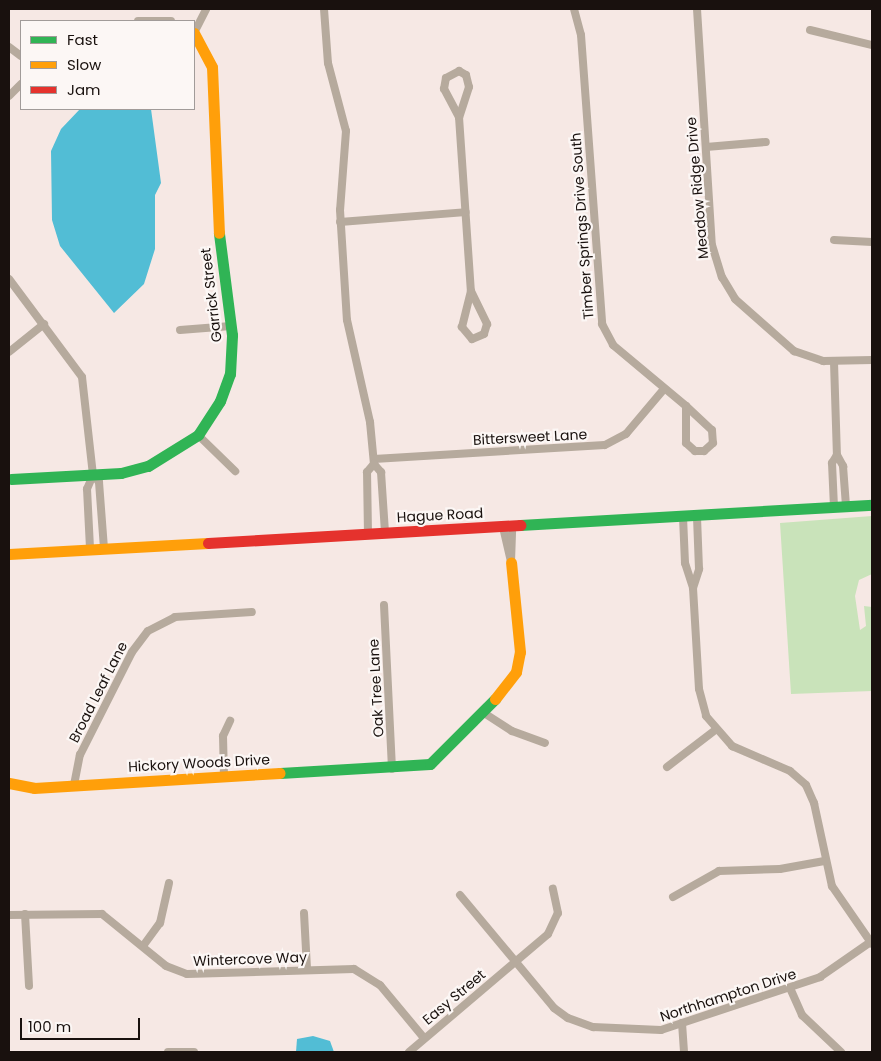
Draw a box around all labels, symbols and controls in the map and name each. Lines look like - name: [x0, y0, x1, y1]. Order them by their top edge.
- legend: [20, 20, 195, 110]
- text: Fast: [67, 29, 98, 50]
- text: Slow: [67, 54, 101, 75]
- text: Jam: [67, 79, 101, 100]
- street label: Meadow Ridge Drive: [682, 116, 712, 260]
- street label: Timber Springs Drive South: [567, 132, 597, 320]
- street label: Garrick Street: [197, 247, 225, 343]
- street label: Bittersweet Lane: [473, 426, 587, 448]
- street label: Hague Road: [396, 504, 484, 526]
- street label: Oak Tree Lane: [365, 638, 387, 738]
- street label: Broad Leaf Lane: [65, 639, 131, 745]
- street label: Hickory Woods Drive: [128, 751, 270, 775]
- street label: Wintercove Way: [193, 949, 307, 969]
- street label: Northhampton Drive: [658, 965, 798, 1025]
- street label: Easy Street: [419, 966, 489, 1028]
- scale bar: [22, 1008, 142, 1040]
- text: 100 m: [28, 1016, 71, 1037]

